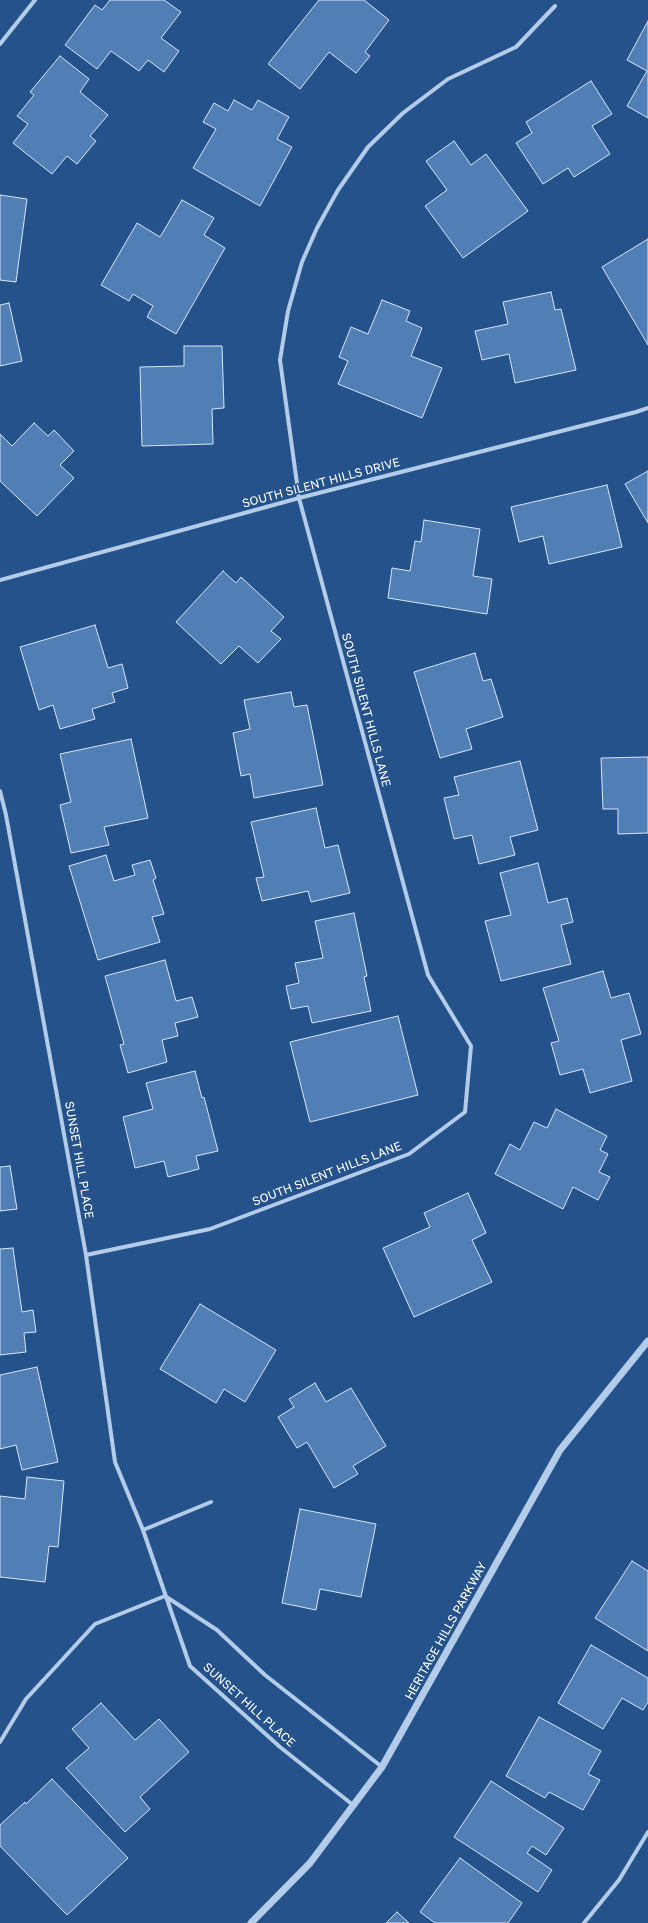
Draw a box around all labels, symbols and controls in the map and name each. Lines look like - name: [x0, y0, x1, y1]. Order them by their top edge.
- street label: SOUTH SILENT HILLS DRIVE: [241, 455, 401, 511]
- street label: SOUTH SILENT HILLS LANE: [339, 631, 393, 789]
- street label: SUNSET HILL PLACE: [62, 1100, 96, 1220]
- street label: SOUTH SILENT HILLS LANE: [250, 1139, 404, 1209]
- street label: HERITAGE HILLS PARKWAY: [402, 1560, 490, 1702]
- street label: SUNSET HILL PLACE: [200, 1660, 298, 1750]

